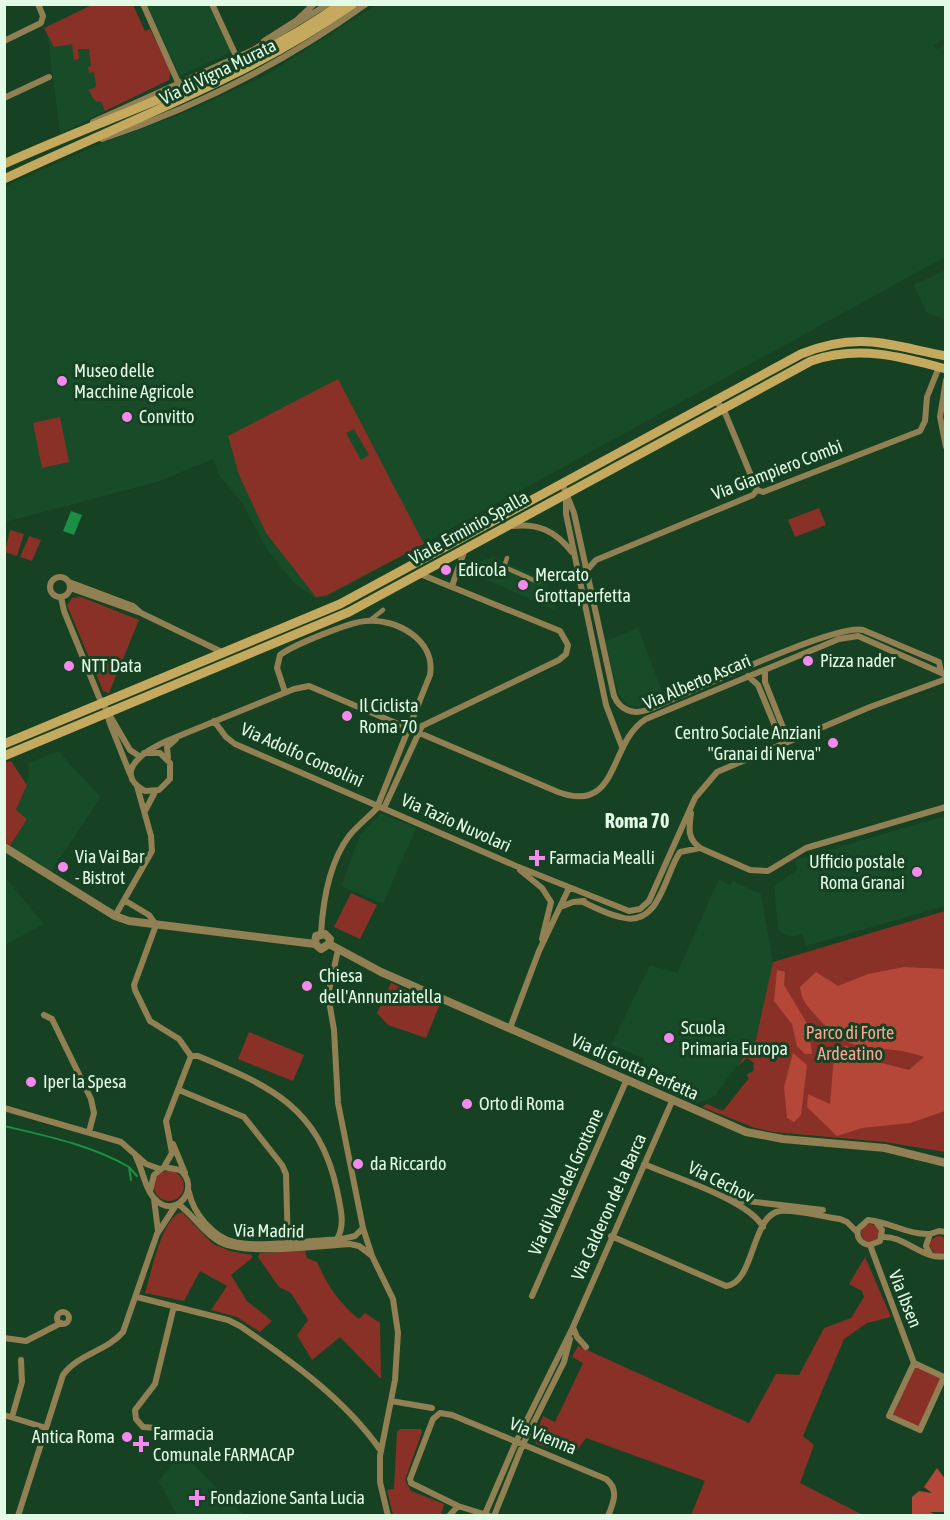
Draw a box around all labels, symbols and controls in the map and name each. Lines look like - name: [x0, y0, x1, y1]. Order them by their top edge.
- street label: Via di Vigna Murata: [156, 34, 279, 109]
- place label: Museo delle Macchine Agricole: [74, 360, 194, 402]
- marker: Museo delle Macchine Agricole: [55, 374, 69, 388]
- place label: Convitto: [139, 406, 195, 427]
- marker: Convitto: [120, 410, 134, 424]
- street label: Via Giampiero Combi: [709, 435, 845, 504]
- street label: Viale Erminio Spalla: [406, 486, 532, 569]
- place label: Edicola: [458, 559, 507, 580]
- marker: Edicola: [439, 563, 453, 577]
- place label: Mercato Grottaperfetta: [535, 564, 631, 606]
- marker: Mercato Grottaperfetta: [516, 578, 530, 592]
- street label: Via Alberto Ascari: [640, 649, 754, 714]
- place label: Pizza nader: [820, 650, 896, 671]
- marker: Pizza nader: [801, 654, 815, 668]
- place label: NTT Data: [81, 655, 142, 676]
- marker: NTT Data: [62, 659, 76, 673]
- place label: Il Ciclista Roma 70: [359, 695, 419, 737]
- marker: Il Ciclista Roma 70: [340, 709, 354, 723]
- street label: Via Adolfo Consolini: [238, 718, 367, 791]
- place label: Centro Sociale Anziani "Granai di Nerva": [675, 722, 821, 764]
- marker: Centro Sociale Anziani "Granai di Nerva": [826, 736, 840, 750]
- street label: Via Tazio Nuvolari: [398, 789, 514, 856]
- district label: Roma 70: [605, 809, 669, 832]
- place label: Via Vai Bar - Bistrot: [75, 846, 145, 888]
- place label: Farmacia Mealli: [549, 847, 655, 868]
- marker: Farmacia Mealli: [530, 851, 544, 865]
- place label: Ufficio postale Roma Granai: [809, 851, 905, 893]
- marker: Via Vai Bar - Bistrot: [56, 860, 70, 874]
- marker: Ufficio postale Roma Granai: [910, 865, 924, 879]
- place label: Chiesa dell'Annunziatella: [319, 965, 442, 1007]
- marker: Chiesa dell'Annunziatella: [300, 979, 314, 993]
- place label: Scuola Primaria Europa: [681, 1017, 788, 1059]
- park label: Parco di Forte Ardeatino: [806, 1022, 894, 1064]
- street label: Via di Grotta Perfetta: [568, 1029, 702, 1104]
- marker: Scuola Primaria Europa: [662, 1031, 676, 1045]
- place label: Iper la Spesa: [43, 1071, 127, 1092]
- marker: Iper la Spesa: [24, 1075, 38, 1089]
- place label: Orto di Roma: [479, 1093, 565, 1114]
- marker: Orto di Roma: [460, 1097, 474, 1111]
- street label: Via di Valle del Grottone: [524, 1105, 607, 1258]
- street label: Via Calderon de la Barca: [567, 1130, 650, 1283]
- place label: da Riccardo: [370, 1153, 447, 1174]
- marker: da Riccardo: [351, 1157, 365, 1171]
- street label: Via Cechov: [685, 1157, 758, 1207]
- street label: Via Madrid: [233, 1219, 305, 1242]
- street label: Via Ibsen: [884, 1267, 926, 1331]
- street label: Via Vienna: [506, 1413, 580, 1459]
- place label: Farmacia Comunale FARMACAP: [153, 1423, 295, 1465]
- place label: Antica Roma: [32, 1426, 115, 1447]
- marker: Antica Roma: [120, 1430, 134, 1444]
- marker: Farmacia Comunale FARMACAP: [134, 1437, 148, 1451]
- place label: Fondazione Santa Lucia: [210, 1487, 365, 1508]
- marker: Fondazione Santa Lucia: [188, 1489, 206, 1507]

